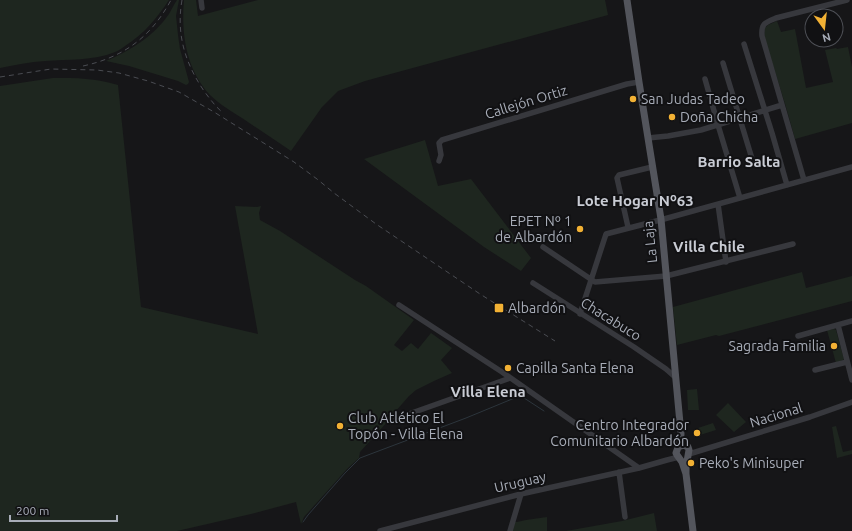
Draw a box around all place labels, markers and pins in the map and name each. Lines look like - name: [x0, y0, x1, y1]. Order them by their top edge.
- place label: San Judas Tadeo: [641, 91, 745, 107]
- marker: San Judas Tadeo: [628, 94, 638, 104]
- place label: Doña Chicha: [680, 109, 758, 125]
- marker: Doña Chicha: [667, 112, 677, 122]
- place label: EPET Nº 1 de Albardón: [495, 213, 572, 245]
- marker: EPET Nº 1 de Albardón: [575, 224, 585, 234]
- place label: Albardón: [508, 300, 566, 316]
- marker: Albardón: [493, 302, 505, 314]
- place label: Sagrada Familia: [729, 338, 826, 354]
- marker: Sagrada Familia: [829, 341, 839, 351]
- place label: Capilla Santa Elena: [516, 360, 634, 376]
- marker: Capilla Santa Elena: [503, 363, 513, 373]
- place label: Club Atlético El Topón - Villa Elena: [348, 410, 463, 442]
- place label: Centro Integrador Comunitario Albardón: [550, 417, 690, 449]
- marker: Club Atlético El Topón - Villa Elena: [335, 421, 345, 431]
- marker: Centro Integrador Comunitario Albardón: [692, 428, 702, 438]
- place label: Peko's Minisuper: [699, 455, 805, 471]
- marker: Peko's Minisuper: [686, 458, 696, 468]

